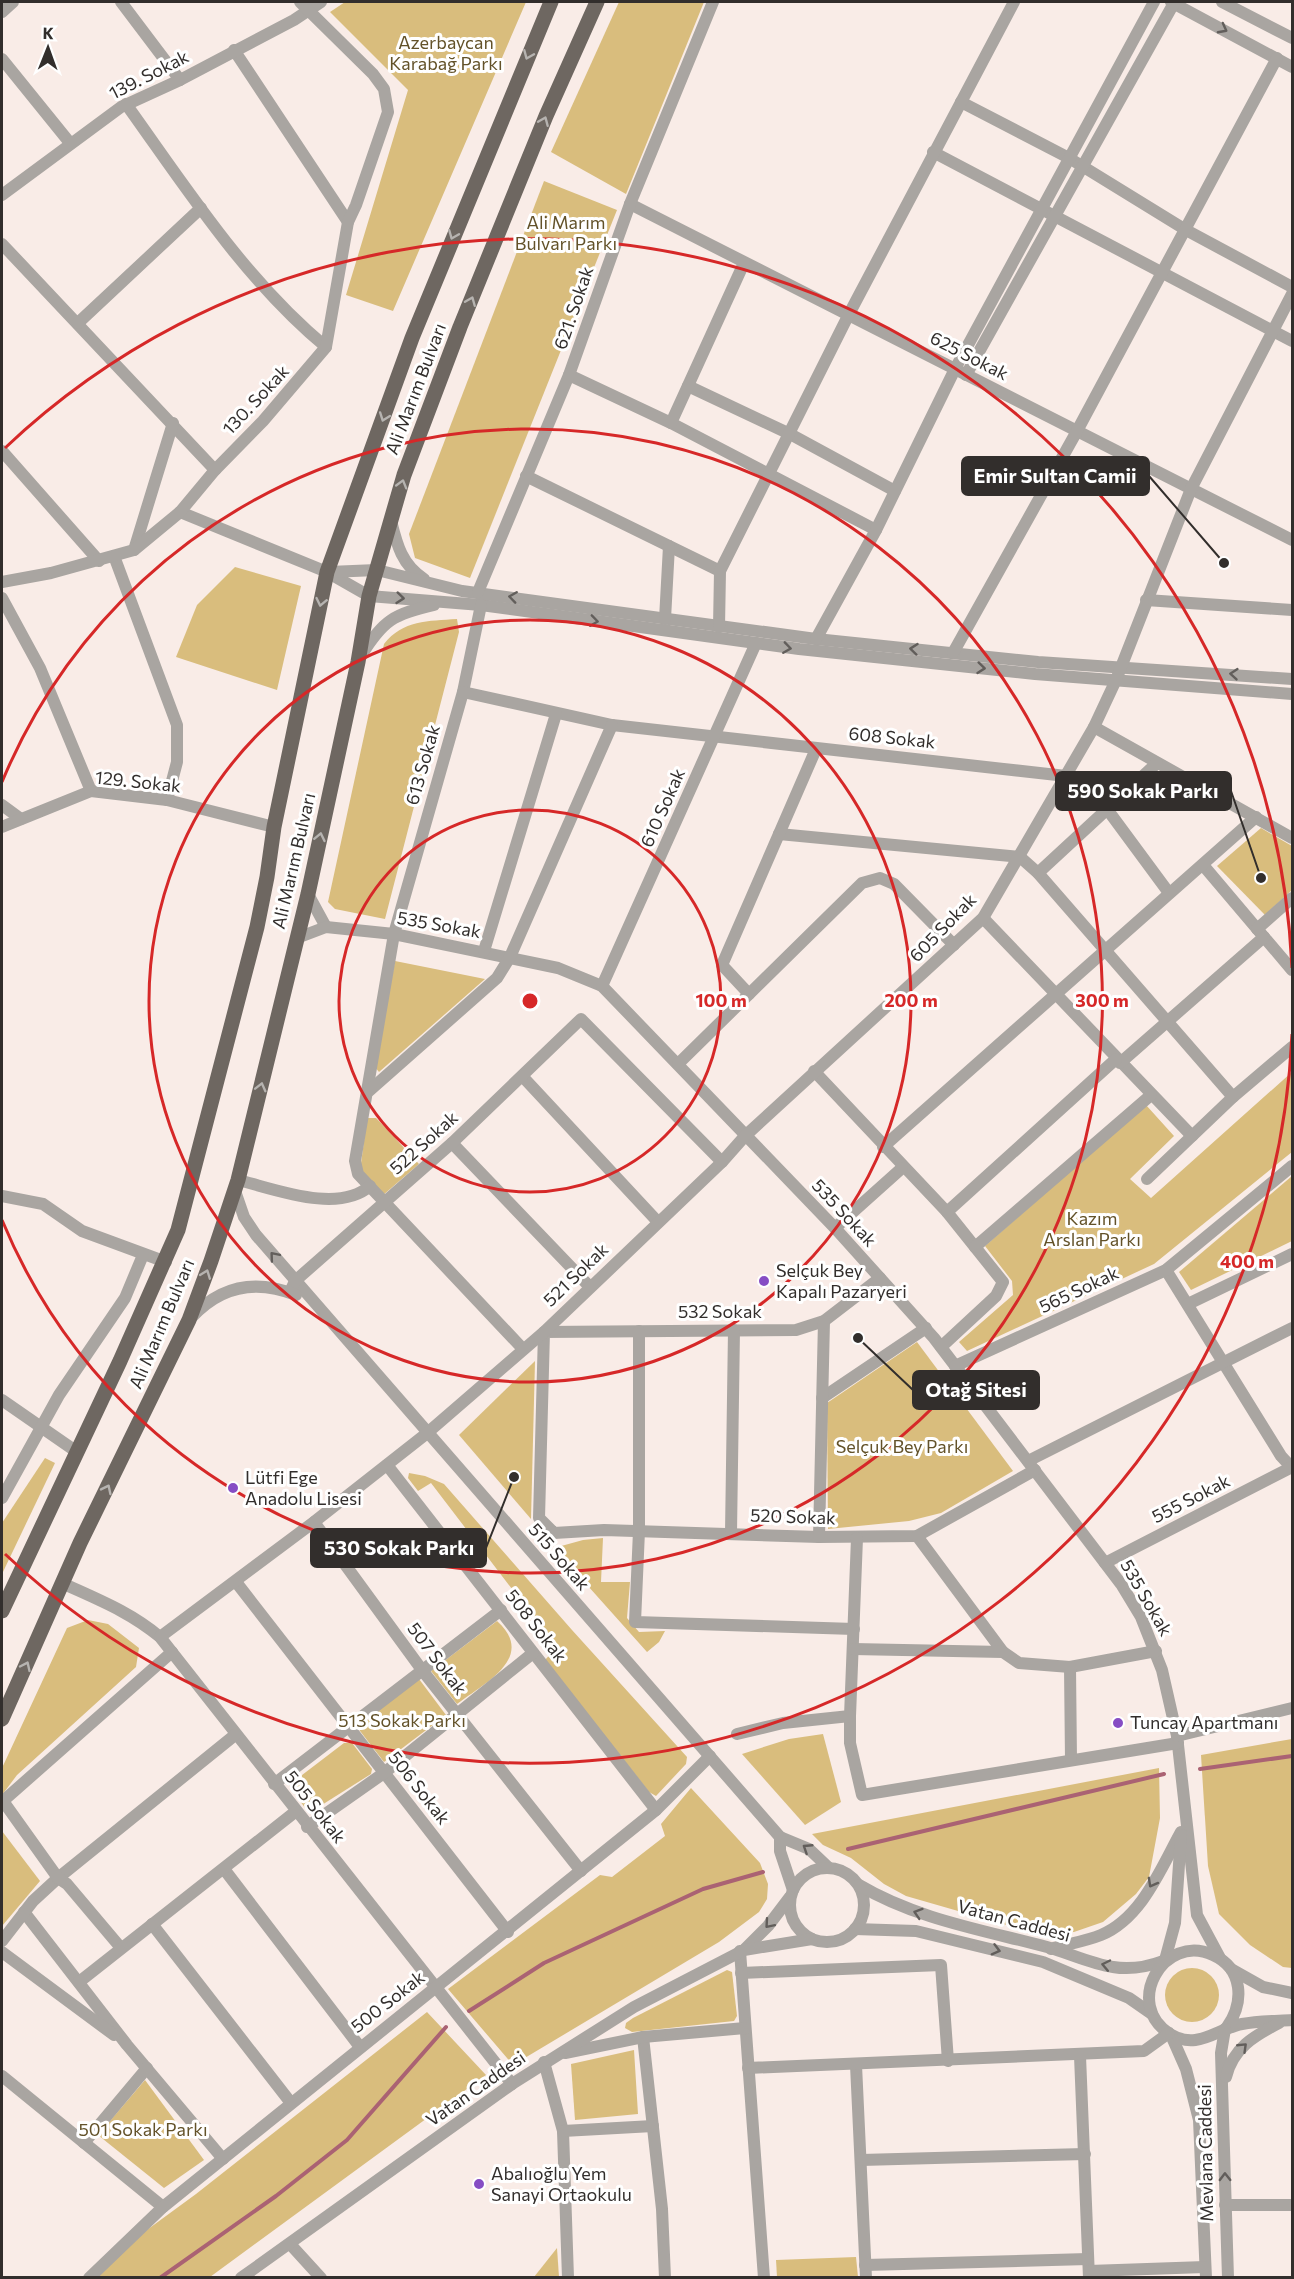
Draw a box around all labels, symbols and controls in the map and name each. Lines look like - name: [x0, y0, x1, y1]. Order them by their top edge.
- north arrow: [18, 18, 78, 78]
- one-way arrow: [1216, 22, 1227, 33]
- text: K: [43, 23, 54, 42]
- park label: Azerbaycan Karabağ Parkı: [389, 31, 503, 74]
- street label: 139. Sokak: [105, 45, 192, 104]
- one-way arrow: [524, 49, 536, 60]
- one-way arrow: [537, 116, 549, 127]
- park label: Ali Marım Bulvarı Parkı: [515, 211, 617, 254]
- one-way arrow: [448, 229, 460, 240]
- street label: 621. Sokak: [549, 263, 598, 352]
- one-way arrow: [464, 297, 476, 308]
- street label: Ali Marım Bulvarı: [380, 320, 450, 457]
- street label: 625 Sokak: [927, 326, 1012, 384]
- street label: 130. Sokak: [217, 360, 293, 439]
- one-way arrow: [378, 412, 391, 422]
- callout: Emir Sultan Camii: [962, 457, 1149, 495]
- text: Emir Sultan Camii: [973, 463, 1137, 487]
- one-way arrow: [395, 479, 407, 490]
- one-way arrow: [396, 591, 405, 604]
- one-way arrow: [508, 592, 517, 604]
- one-way arrow: [315, 597, 328, 607]
- one-way arrow: [590, 614, 599, 626]
- one-way arrow: [783, 641, 792, 653]
- one-way arrow: [910, 643, 919, 656]
- one-way arrow: [977, 661, 986, 674]
- one-way arrow: [1230, 668, 1239, 681]
- street label: 613 Sokak: [400, 722, 444, 807]
- street label: 608 Sokak: [848, 722, 937, 753]
- street label: 610 Sokak: [635, 765, 689, 850]
- street label: 129. Sokak: [94, 766, 182, 796]
- callout: 590 Sokak Parkı: [1056, 772, 1231, 810]
- text: 590 Sokak Parkı: [1067, 778, 1219, 802]
- street label: Ali Marım Bulvarı: [267, 791, 319, 931]
- one-way arrow: [313, 832, 326, 842]
- street label: 605 Sokak: [904, 888, 980, 966]
- street label: 535 Sokak: [396, 906, 483, 942]
- text: 100 m: [695, 989, 747, 1011]
- text: 200 m: [884, 989, 938, 1011]
- text: 300 m: [1075, 989, 1129, 1011]
- centre of rings: [520, 991, 540, 1011]
- one-way arrow: [253, 1082, 266, 1092]
- street label: 522 Sokak: [385, 1106, 462, 1179]
- street label: 535 Sokak: [808, 1174, 882, 1251]
- park label: Kazım Arslan Parkı: [1043, 1207, 1141, 1250]
- street label: 521 Sokak: [538, 1238, 613, 1311]
- text: 400 m: [1220, 1250, 1274, 1272]
- one-way arrow: [270, 1252, 281, 1263]
- street label: Ali Marım Bulvarı: [124, 1255, 198, 1392]
- place label: Selçuk Bey Kapalı Pazaryeri: [776, 1259, 907, 1302]
- street label: 565 Sokak: [1035, 1261, 1122, 1317]
- one-way arrow: [199, 1269, 211, 1280]
- marker: Selçuk Bey Kapalı Pazaryeri: [757, 1274, 771, 1288]
- street label: 532 Sokak: [678, 1300, 762, 1322]
- callout: Otağ Sitesi: [913, 1371, 1039, 1409]
- text: Otağ Sitesi: [925, 1377, 1027, 1401]
- park label: Selçuk Bey Parkı: [836, 1435, 968, 1457]
- place label: Lütfi Ege Anadolu Lisesi: [245, 1466, 362, 1509]
- street label: 555 Sokak: [1148, 1469, 1233, 1527]
- marker: Lütfi Ege Anadolu Lisesi: [226, 1481, 240, 1495]
- one-way arrow: [100, 1484, 112, 1495]
- street label: 520 Sokak: [750, 1504, 836, 1528]
- street label: 515 Sokak: [525, 1518, 595, 1595]
- callout: 530 Sokak Parkı: [311, 1529, 486, 1567]
- text: 530 Sokak Parkı: [324, 1535, 474, 1559]
- street label: 535 Sokak: [1116, 1555, 1178, 1640]
- street label: 508 Sokak: [501, 1584, 572, 1667]
- street label: 507 Sokak: [403, 1618, 472, 1699]
- one-way arrow: [18, 1661, 30, 1672]
- park label: 513 Sokak Parkı: [338, 1709, 466, 1731]
- place label: Tuncay Apartmanı: [1130, 1711, 1278, 1733]
- marker: Tuncay Apartmanı: [1111, 1716, 1125, 1730]
- street label: 506 Sokak: [384, 1746, 455, 1829]
- street label: 505 Sokak: [281, 1766, 351, 1847]
- one-way arrow: [802, 1845, 813, 1856]
- one-way arrow: [1148, 1877, 1159, 1887]
- street label: Vatan Caddesi: [955, 1894, 1073, 1946]
- one-way arrow: [913, 1908, 924, 1920]
- one-way arrow: [765, 1917, 776, 1928]
- one-way arrow: [990, 1943, 1000, 1955]
- one-way arrow: [1101, 1959, 1111, 1972]
- street label: 500 Sokak: [346, 1965, 429, 2037]
- one-way arrow: [1236, 2043, 1246, 2054]
- street label: Vatan Caddesi: [422, 2046, 529, 2131]
- street label: Mevlana Caddesi: [1193, 2084, 1217, 2222]
- park label: 501 Sokak Parkı: [78, 2118, 208, 2140]
- place label: Abalıoğlu Yem Sanayi Ortaokulu: [491, 2162, 632, 2205]
- one-way arrow: [1218, 2173, 1231, 2182]
- marker: Abalıoğlu Yem Sanayi Ortaokulu: [472, 2177, 486, 2191]

